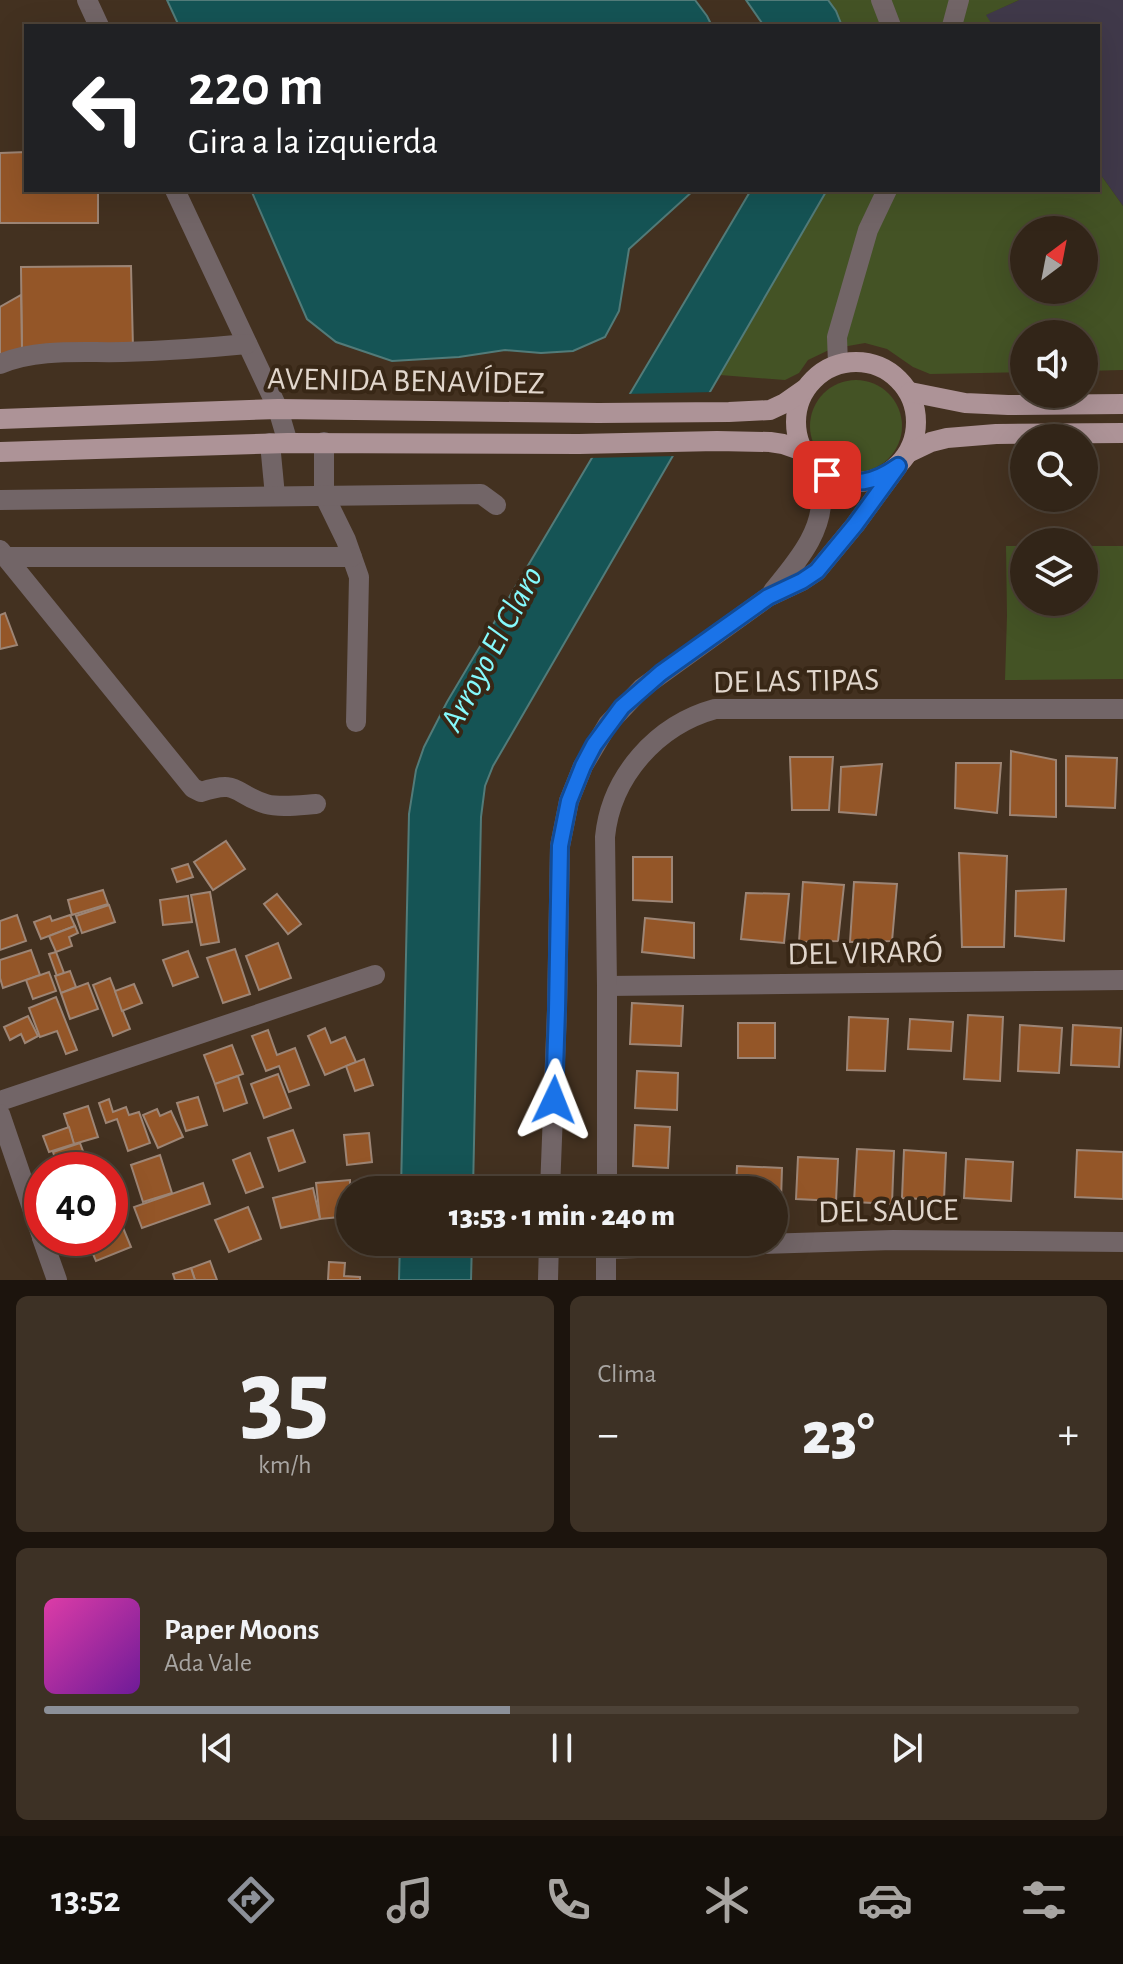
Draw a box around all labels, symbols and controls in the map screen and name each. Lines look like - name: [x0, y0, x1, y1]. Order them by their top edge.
- icon: left: [56, 56, 160, 160]
- text: 220 m: [188, 59, 324, 115]
- text: Gira a la izquierda: [188, 124, 438, 160]
- north arrow: [1010, 216, 1098, 304]
- map controls: [1010, 216, 1098, 616]
- button: sound: [1010, 320, 1098, 408]
- street label: AVENIDA BENAVÍDEZ: [267, 360, 545, 399]
- button: search: [1010, 424, 1098, 512]
- pin: [793, 441, 861, 509]
- icon: arrive: [805, 453, 849, 497]
- button: layers: [1010, 528, 1098, 616]
- water label: Arroyo El Claro: [434, 561, 549, 738]
- street label: DE LAS TIPAS: [712, 664, 880, 698]
- street label: DEL VIRARÓ: [787, 934, 943, 970]
- position arrow: [512, 1058, 596, 1142]
- speed limit sign: 40: [24, 1152, 128, 1256]
- street label: DEL SAUCE: [818, 1194, 958, 1228]
- text: 13:53 · 1 min · 240 m: [449, 1201, 675, 1231]
- text: 35: [240, 1346, 330, 1450]
- text: Clima: [598, 1361, 657, 1387]
- text: 23°: [802, 1405, 875, 1465]
- text: −: [598, 1413, 619, 1457]
- text: +: [1058, 1413, 1079, 1457]
- text: km/h: [258, 1452, 312, 1478]
- text: Paper Moons: [164, 1615, 319, 1645]
- text: Ada Vale: [164, 1650, 252, 1676]
- icon: previous: [195, 1726, 239, 1770]
- icon: pause: [540, 1726, 584, 1770]
- icon: next: [885, 1726, 929, 1770]
- icon: directions: [223, 1872, 279, 1928]
- icon: music: [382, 1872, 438, 1928]
- icon: phone: [540, 1872, 596, 1928]
- icon: climate: [699, 1872, 755, 1928]
- icon: car: [857, 1872, 913, 1928]
- icon: filters: [1016, 1872, 1072, 1928]
- text: 13:52: [51, 1882, 121, 1918]

